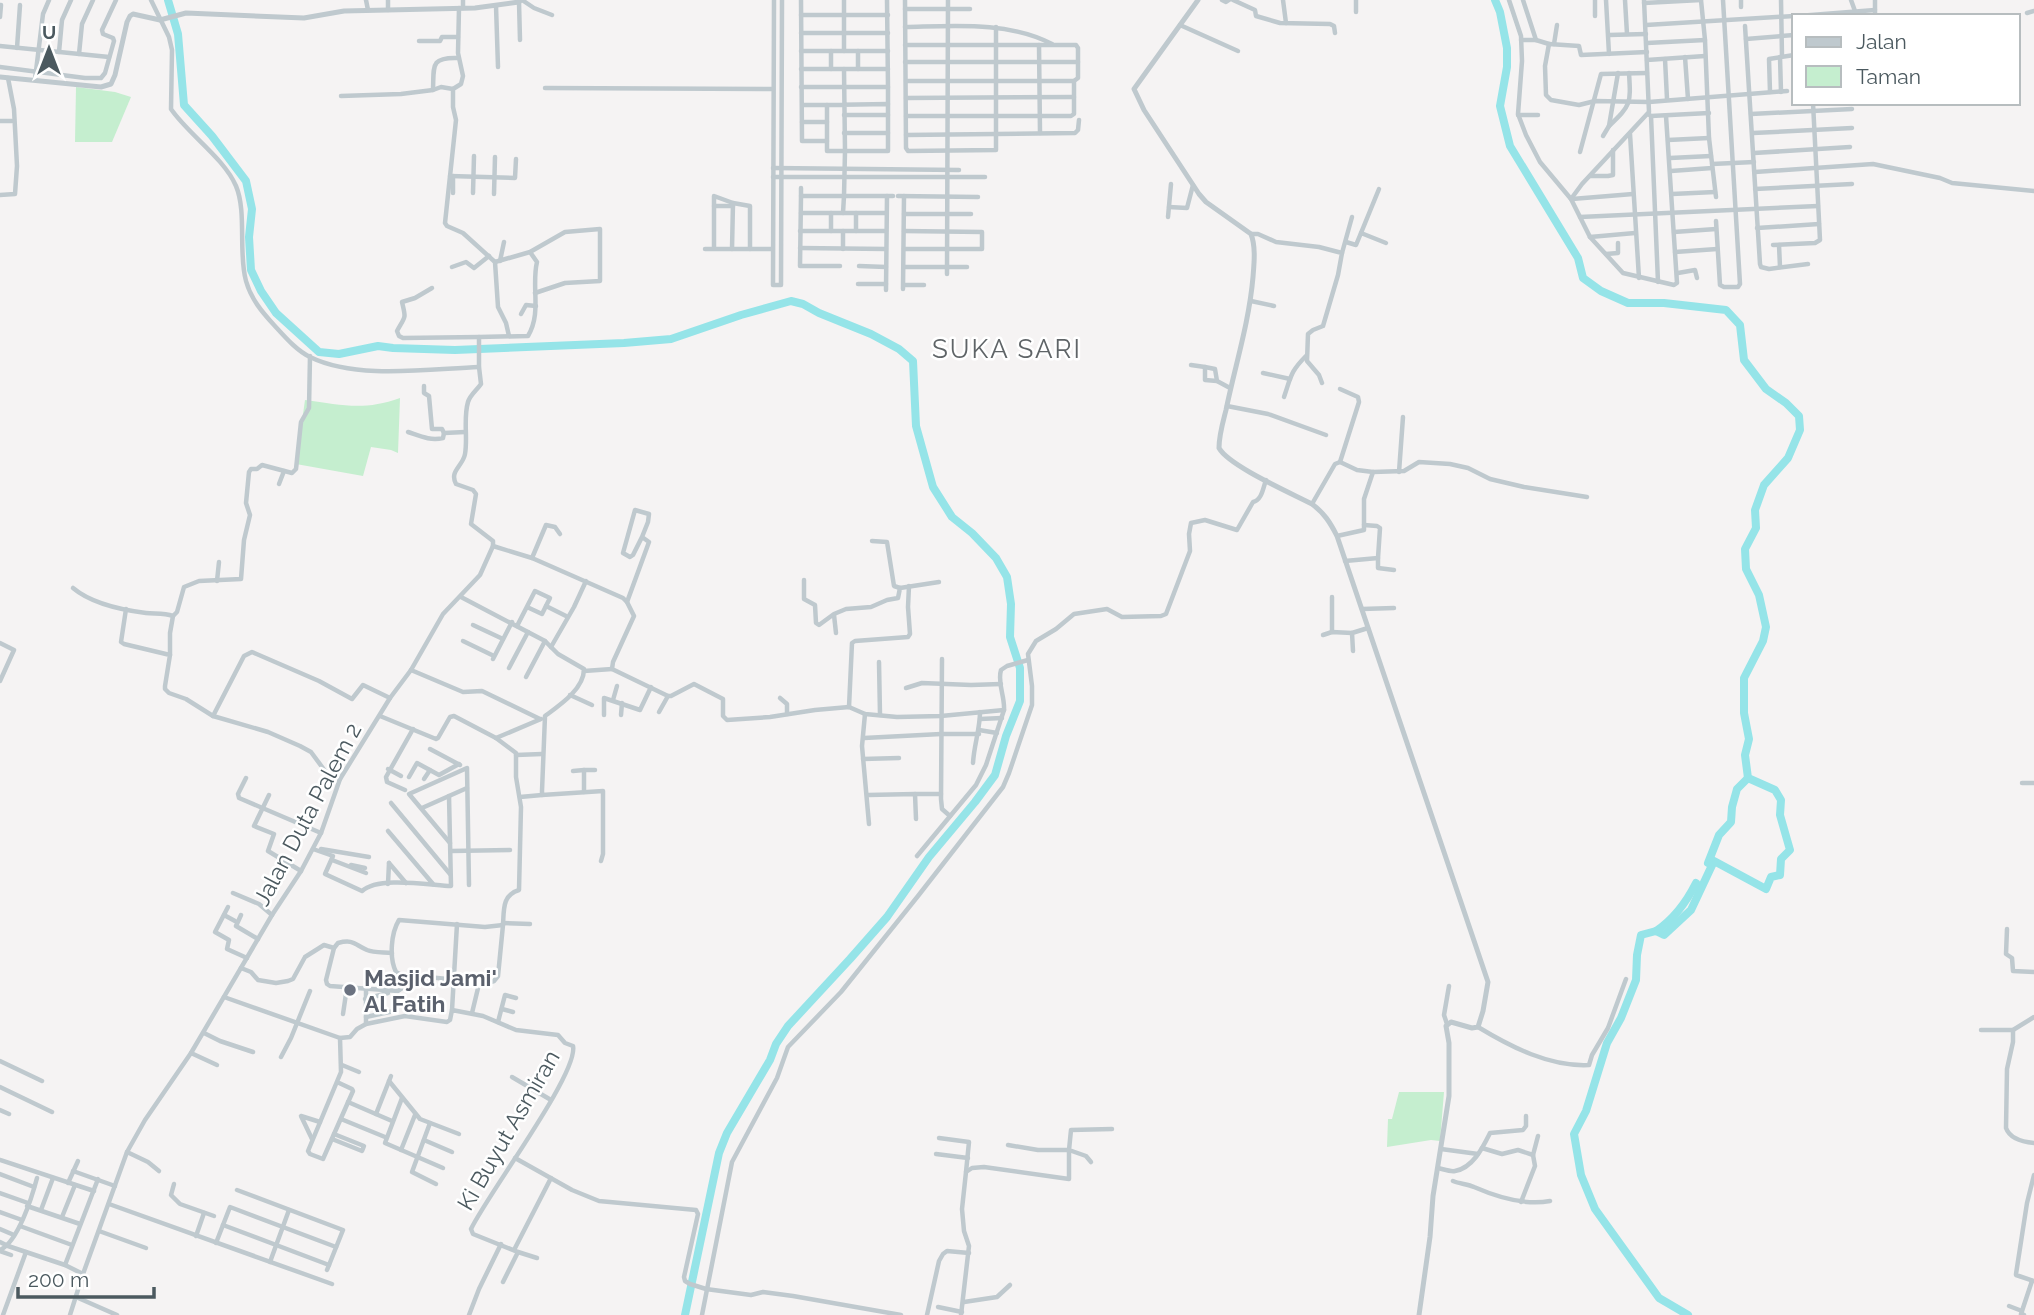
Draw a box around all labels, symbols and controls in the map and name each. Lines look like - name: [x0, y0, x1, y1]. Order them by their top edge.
- north arrow: [14, 14, 84, 84]
- legend: [1792, 14, 2020, 105]
- text: U: [42, 21, 56, 43]
- text: Jalan: [1856, 29, 1907, 54]
- text: Taman: [1856, 64, 1921, 89]
- district label: SUKA SARI: [932, 334, 1082, 364]
- street label: Jalan Duta Palem 2: [247, 718, 367, 910]
- place label: Masjid Jami' Al Fatih: [364, 964, 497, 1017]
- marker: Masjid Jami' Al Fatih: [342, 982, 358, 998]
- street label: Ki Buyut Asmiran: [451, 1045, 565, 1215]
- scale bar: [18, 1256, 154, 1300]
- text: 200 m: [28, 1267, 89, 1292]

